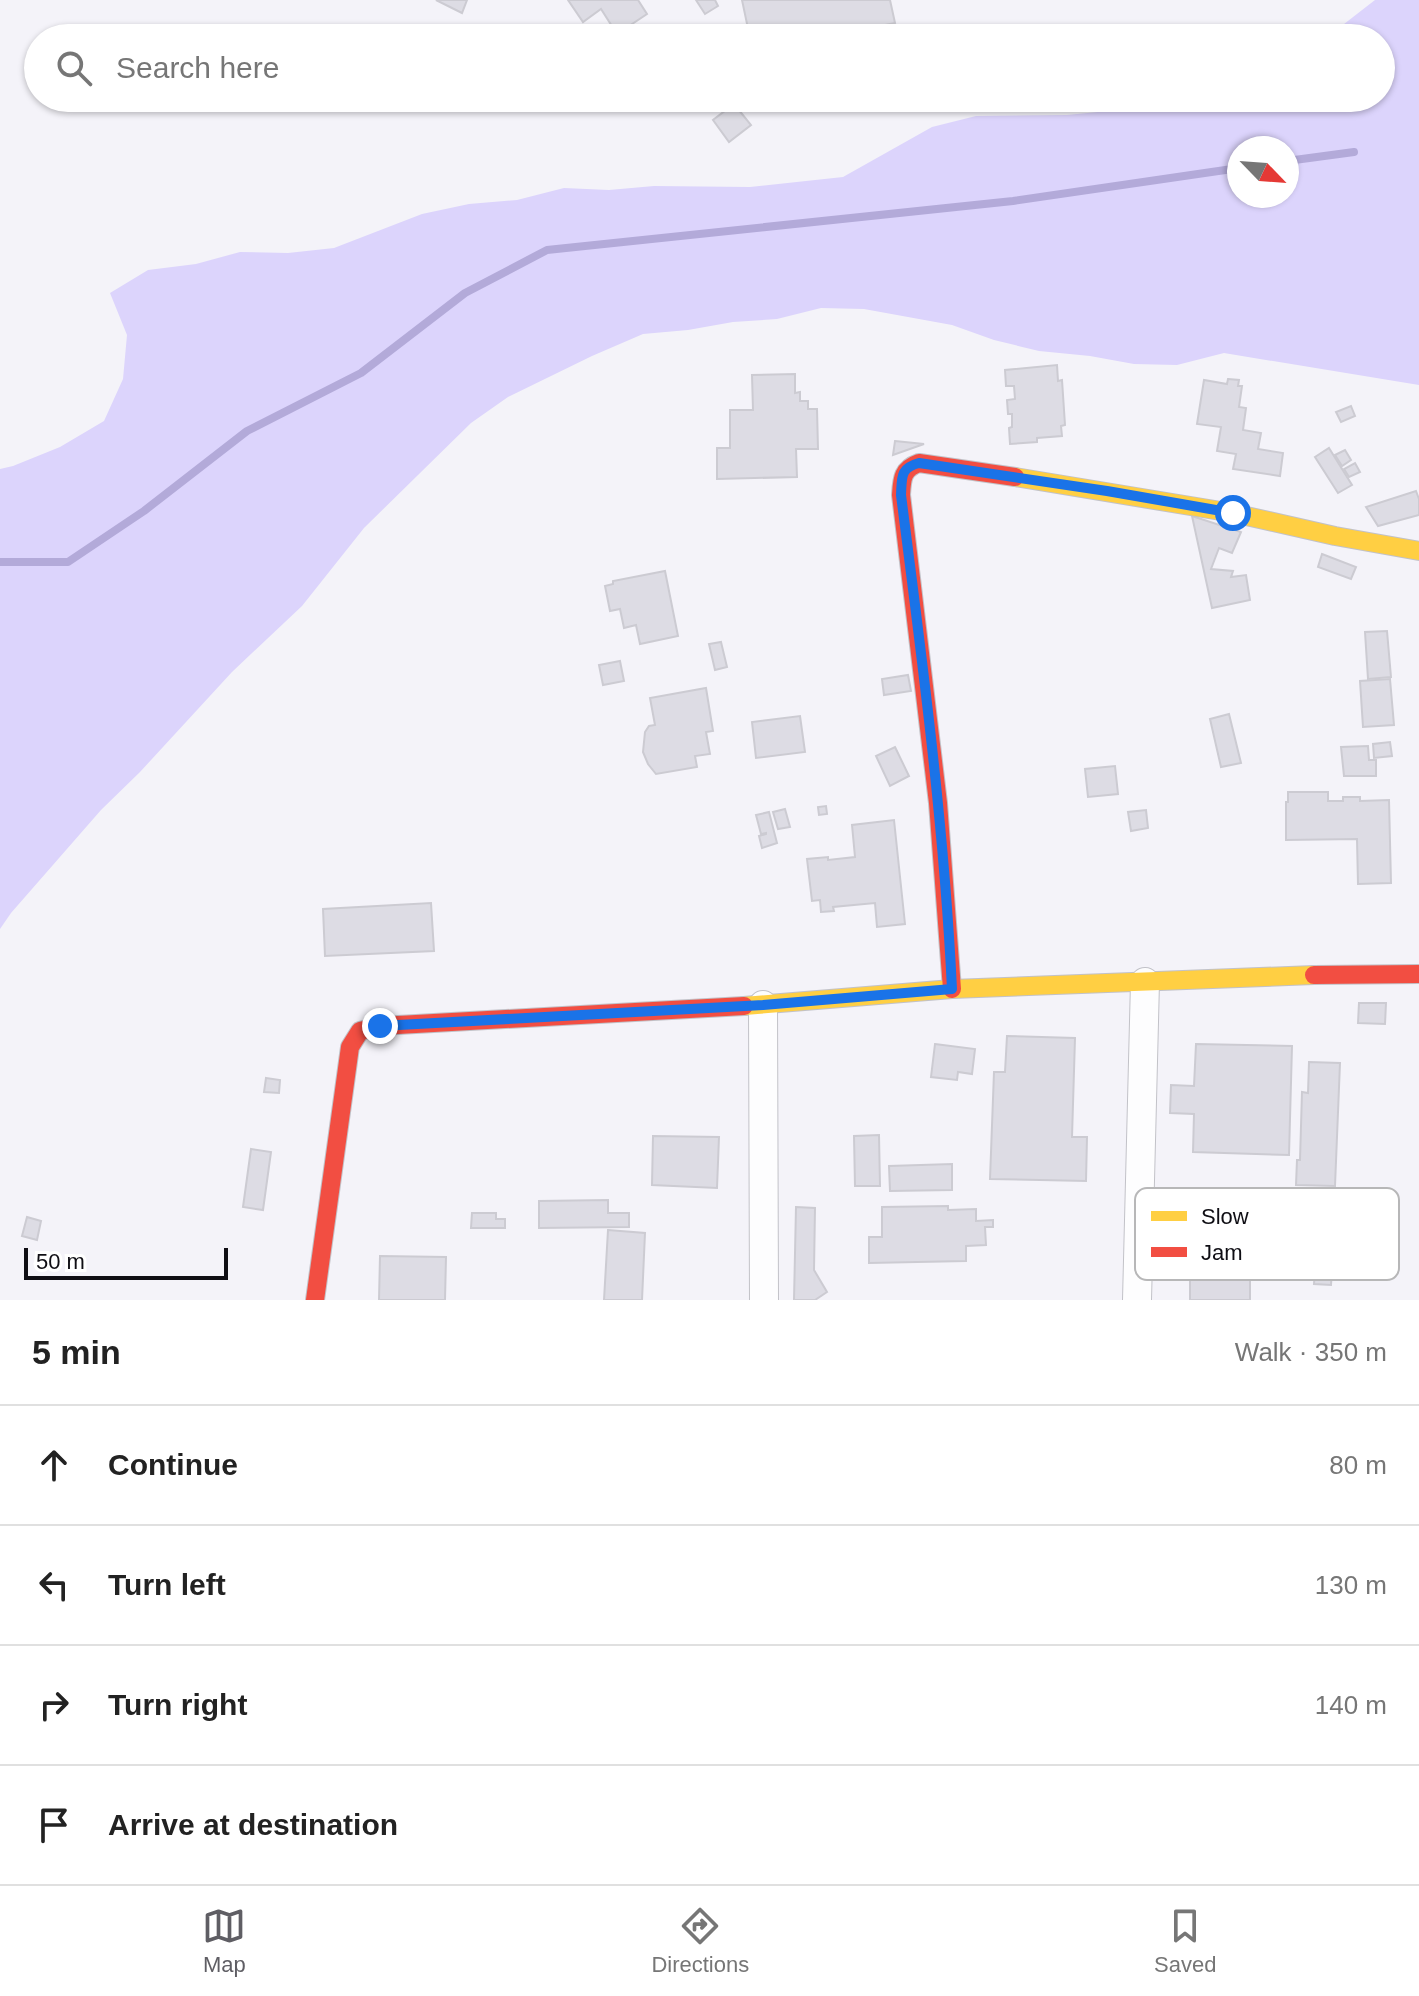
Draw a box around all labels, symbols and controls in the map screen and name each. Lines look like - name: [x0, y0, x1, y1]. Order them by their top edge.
- search box: [24, 24, 1395, 112]
- icon: search: [52, 46, 96, 90]
- text: Search here: [116, 51, 279, 84]
- north arrow: [1227, 136, 1299, 208]
- route start: [1215, 495, 1251, 531]
- route end: [362, 1008, 398, 1044]
- legend: [1135, 1188, 1399, 1280]
- text: Slow: [1201, 1204, 1249, 1229]
- text: Jam: [1201, 1240, 1243, 1265]
- scale bar: [24, 1244, 228, 1280]
- text: 50 m: [36, 1249, 85, 1274]
- text: 5 min: [32, 1333, 121, 1371]
- text: Walk · 350 m: [1235, 1337, 1387, 1367]
- icon: ahead: [32, 1443, 76, 1487]
- text: Continue: [108, 1448, 238, 1481]
- text: 80 m: [1329, 1450, 1387, 1480]
- icon: left: [32, 1563, 76, 1607]
- text: Turn left: [108, 1568, 226, 1601]
- text: 130 m: [1315, 1570, 1387, 1600]
- icon: right: [32, 1683, 76, 1727]
- text: Turn right: [108, 1688, 247, 1721]
- text: 140 m: [1315, 1690, 1387, 1720]
- icon: arrive: [32, 1803, 76, 1847]
- text: Arrive at destination: [108, 1808, 398, 1841]
- tab: Map: [202, 1904, 246, 1978]
- tab: Directions: [651, 1904, 749, 1978]
- tab: Saved: [1154, 1904, 1217, 1978]

